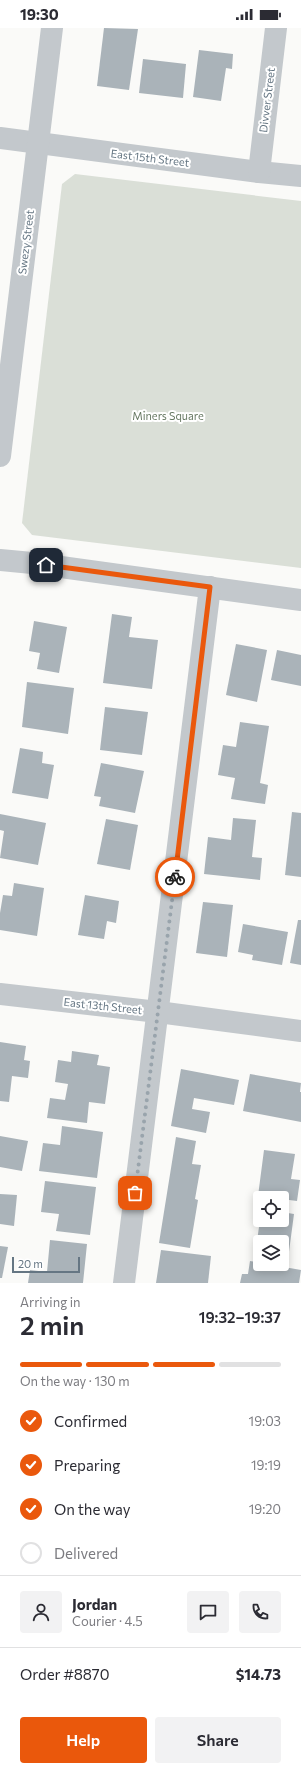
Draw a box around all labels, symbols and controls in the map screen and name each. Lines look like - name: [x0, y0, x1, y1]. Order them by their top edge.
- text: 19:30: [20, 5, 59, 23]
- street label: Divver Street: [256, 66, 277, 133]
- street label: East 15th Street: [110, 146, 190, 169]
- street label: Swezy Street: [15, 208, 36, 275]
- park label: Miners Square: [132, 409, 204, 422]
- pin: [29, 548, 63, 582]
- icon: home: [35, 554, 57, 576]
- courier: [155, 857, 195, 897]
- icon: bike: [164, 866, 186, 888]
- street label: East 13th Street: [63, 995, 143, 1016]
- pin: [118, 1176, 152, 1210]
- icon: bag: [124, 1182, 146, 1204]
- map controls: [253, 1191, 289, 1271]
- button: locate: [253, 1191, 289, 1227]
- button: layers: [253, 1235, 289, 1271]
- scale bar: [12, 1255, 80, 1274]
- text: 20 m: [18, 1257, 43, 1270]
- text: Arriving in: [20, 1294, 80, 1310]
- text: 19:32–19:37: [199, 1308, 281, 1326]
- text: 2 min: [20, 1309, 84, 1340]
- text: On the way · 130 m: [20, 1373, 130, 1389]
- icon: check: [20, 1410, 42, 1432]
- text: Confirmed: [54, 1412, 127, 1430]
- text: 19:03: [249, 1413, 281, 1429]
- icon: check: [20, 1454, 42, 1476]
- text: Preparing: [54, 1456, 120, 1474]
- text: 19:19: [251, 1457, 281, 1473]
- icon: check: [20, 1498, 42, 1520]
- text: On the way: [54, 1500, 131, 1518]
- text: 19:20: [249, 1501, 281, 1517]
- text: Delivered: [54, 1544, 118, 1562]
- button: person: [20, 1591, 62, 1633]
- button: chat: [187, 1591, 229, 1633]
- button: phone: [239, 1591, 281, 1633]
- text: Jordan: [72, 1595, 117, 1613]
- text: Courier · 4.5: [72, 1613, 143, 1629]
- text: Order #8870: [20, 1665, 110, 1683]
- text: $14.73: [236, 1665, 281, 1683]
- button: Help: [20, 1717, 147, 1763]
- button: Share: [155, 1717, 281, 1763]

